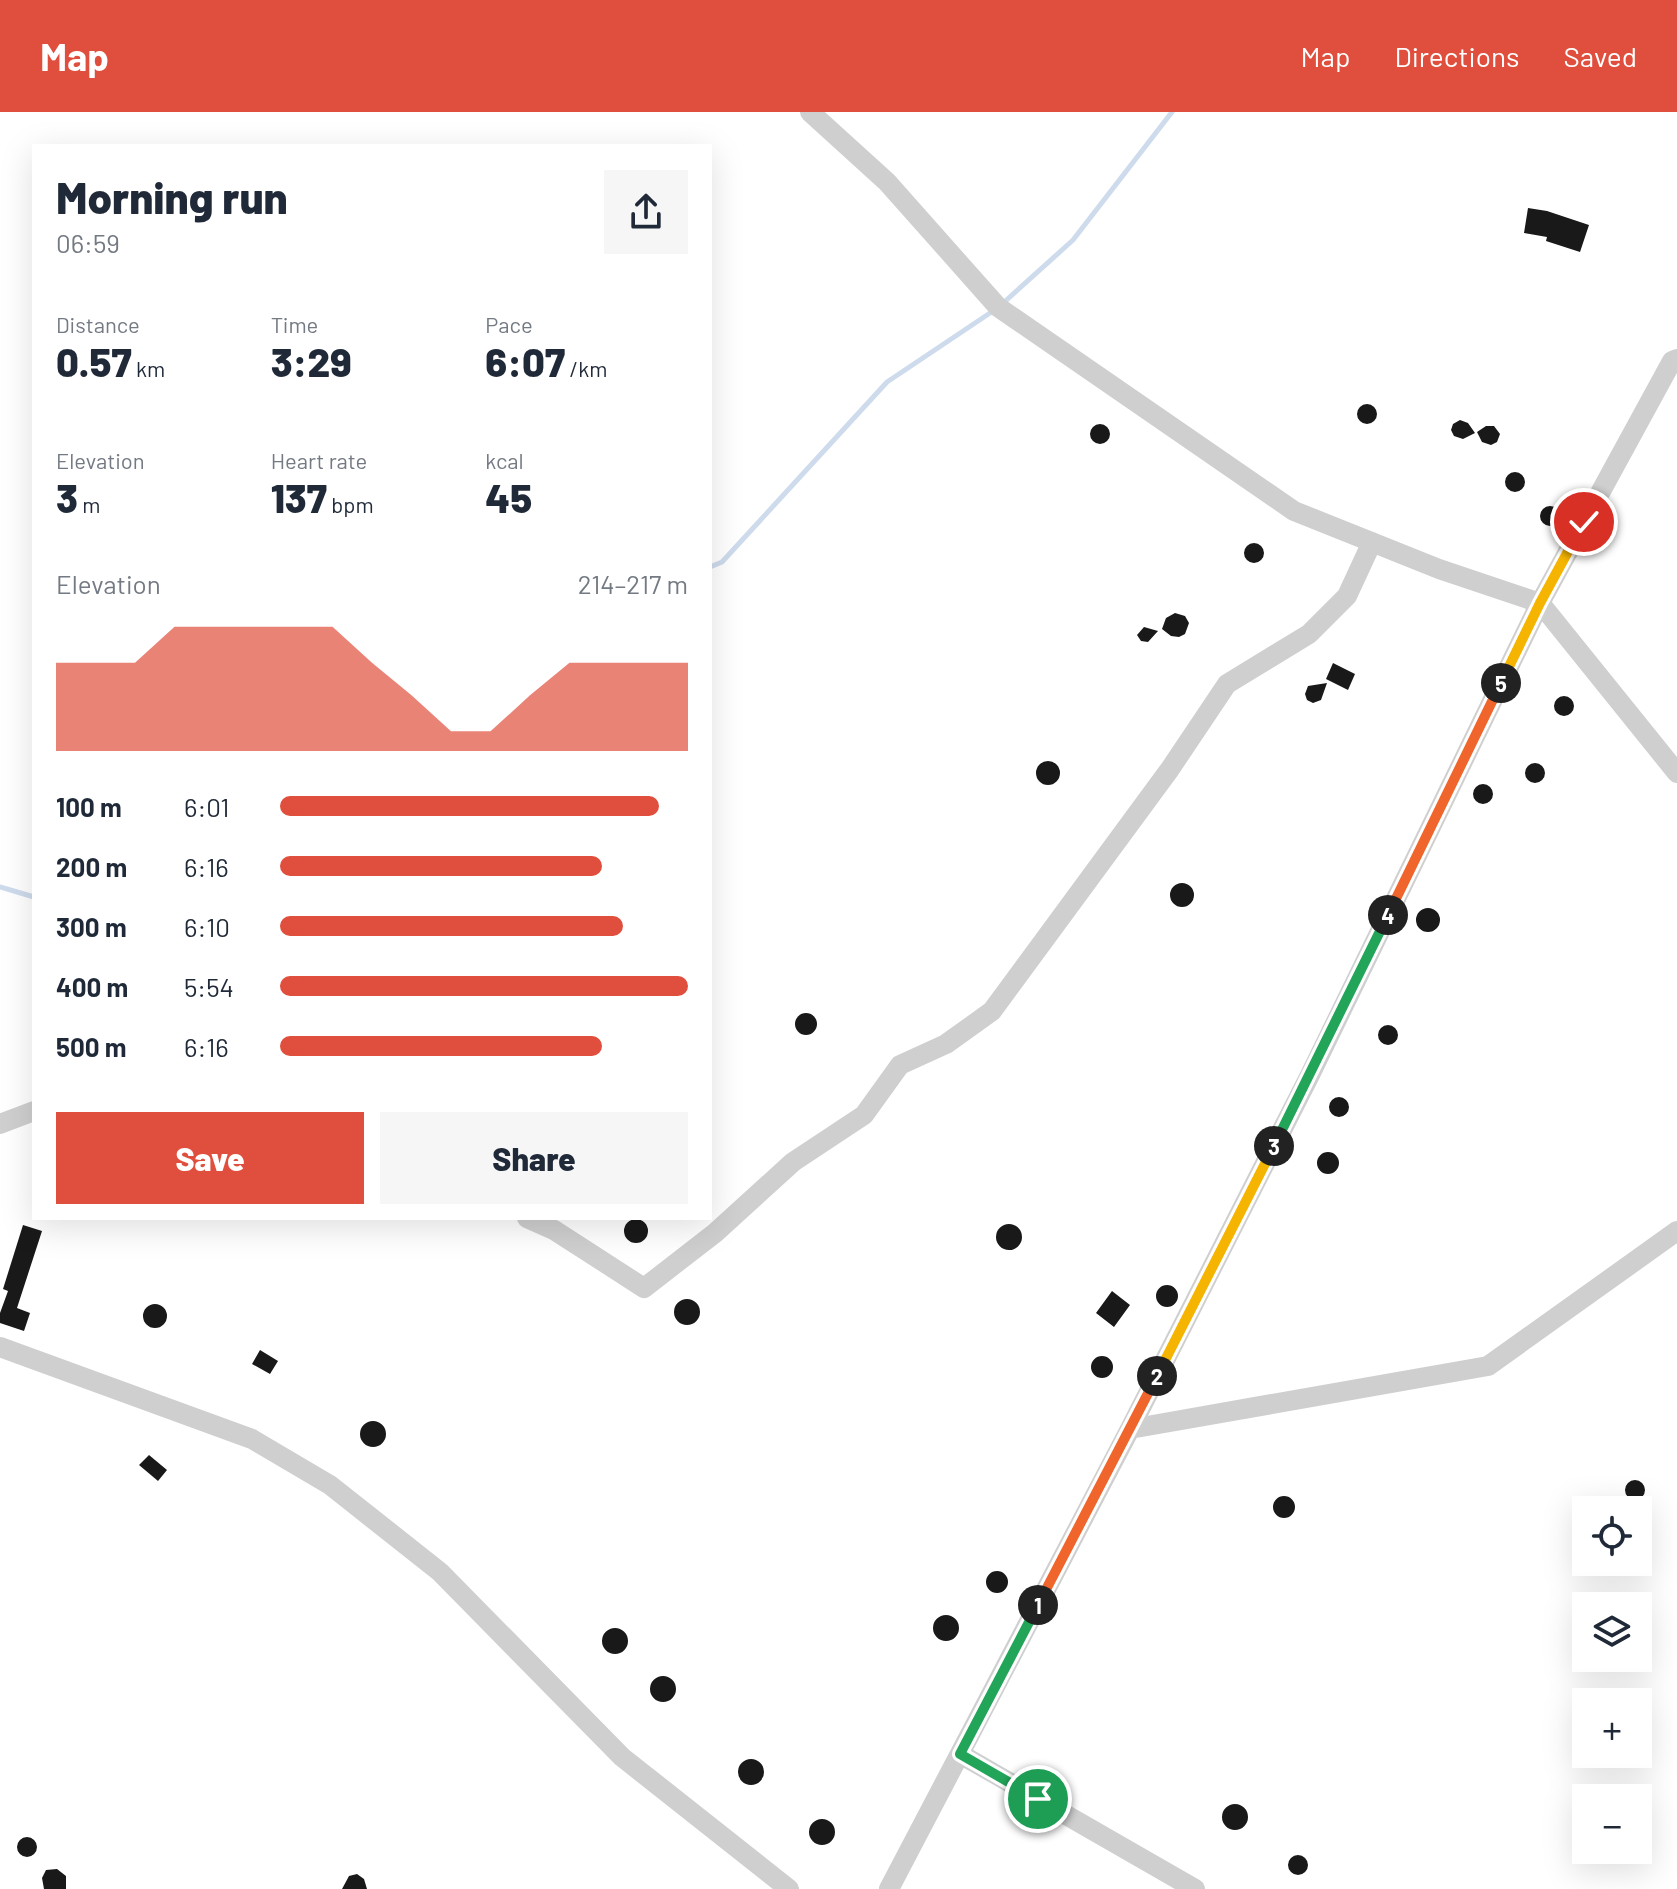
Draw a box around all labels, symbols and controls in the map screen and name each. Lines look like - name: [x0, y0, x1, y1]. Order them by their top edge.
- text: Map: [40, 33, 109, 79]
- text: Map: [1301, 39, 1350, 73]
- text: Directions: [1394, 39, 1520, 73]
- text: Saved: [1564, 39, 1637, 73]
- text: Morning run: [56, 170, 288, 223]
- button: share: [604, 170, 688, 254]
- text: 06:59: [56, 227, 120, 258]
- text: Distance: [56, 311, 140, 337]
- text: Time: [271, 311, 318, 337]
- text: Pace: [485, 311, 533, 337]
- text: 0.57: [56, 337, 132, 385]
- text: 3:29: [271, 337, 352, 385]
- text: 6:07: [485, 337, 565, 385]
- text: km: [132, 355, 165, 381]
- text: /km: [565, 355, 607, 381]
- text: Elevation: [56, 447, 145, 473]
- text: Heart rate: [271, 447, 367, 473]
- text: kcal: [485, 447, 524, 473]
- text: 3: [56, 473, 78, 521]
- text: 137: [271, 473, 327, 521]
- text: 45: [485, 473, 532, 521]
- pin: [1550, 488, 1618, 556]
- text: m: [78, 491, 101, 517]
- text: bpm: [327, 491, 374, 517]
- icon: check: [1562, 500, 1606, 544]
- text: Elevation: [56, 568, 161, 599]
- text: 214–217 m: [578, 568, 688, 599]
- pin: 5: [1481, 663, 1521, 703]
- text: 5: [1495, 670, 1507, 696]
- text: 100 m: [56, 791, 122, 822]
- text: 6:01: [184, 791, 229, 822]
- text: 200 m: [56, 851, 127, 882]
- text: 6:16: [184, 851, 229, 882]
- pin: 4: [1368, 895, 1408, 935]
- text: 4: [1381, 902, 1395, 928]
- text: 300 m: [56, 911, 127, 942]
- text: 6:10: [184, 911, 230, 942]
- text: 400 m: [56, 971, 128, 1002]
- text: 5:54: [184, 971, 234, 1002]
- text: 500 m: [56, 1031, 127, 1062]
- text: 6:16: [184, 1031, 229, 1062]
- button: Save: [56, 1112, 364, 1204]
- button: Share: [380, 1112, 688, 1204]
- pin: 3: [1254, 1126, 1294, 1166]
- text: 3: [1268, 1133, 1280, 1159]
- pin: 2: [1137, 1356, 1177, 1396]
- text: 2: [1151, 1363, 1163, 1389]
- map controls: [1572, 1496, 1652, 1864]
- button: locate: [1572, 1496, 1652, 1576]
- pin: 1: [1018, 1585, 1058, 1625]
- text: 1: [1034, 1592, 1042, 1618]
- button: layers: [1572, 1592, 1652, 1672]
- button: +: [1572, 1688, 1652, 1768]
- pin: [1004, 1765, 1072, 1833]
- icon: arrive: [1016, 1777, 1060, 1821]
- button: −: [1572, 1784, 1652, 1864]

